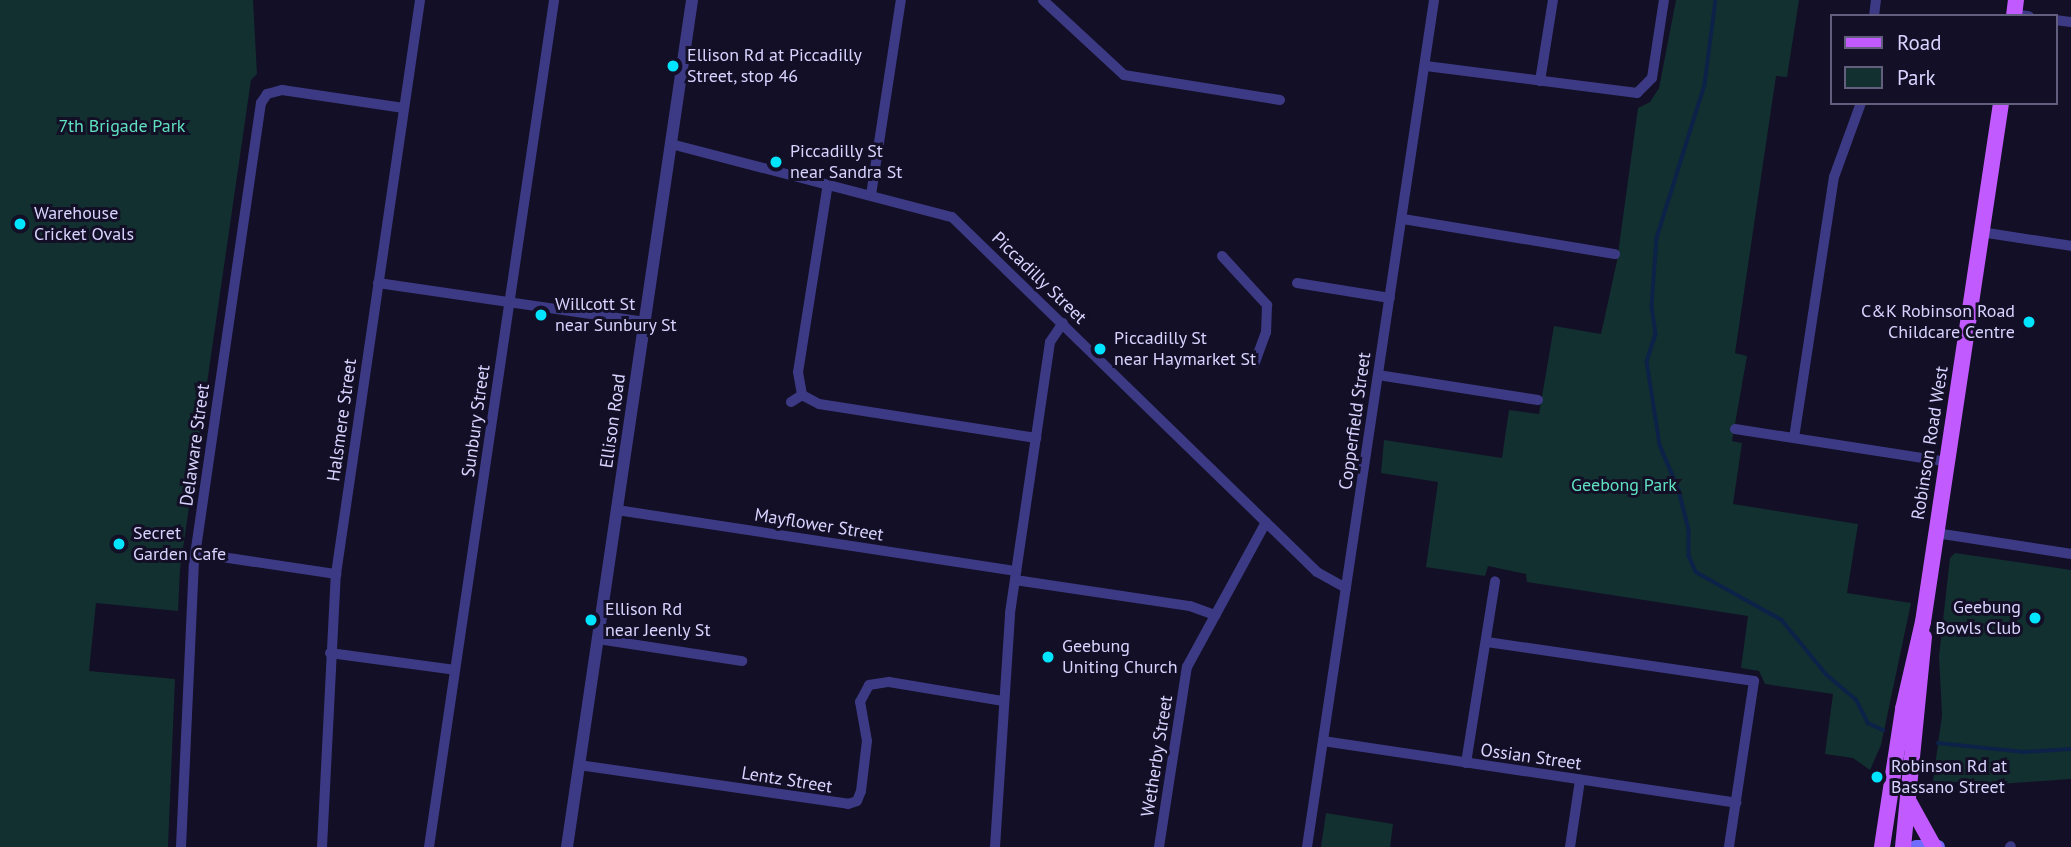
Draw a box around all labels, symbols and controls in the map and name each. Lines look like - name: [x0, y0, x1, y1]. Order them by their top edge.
- legend: [1829, 14, 2057, 105]
- text: Road: [1897, 29, 1941, 56]
- place label: Ellison Rd at Piccadilly Street, stop 46: [687, 45, 862, 88]
- marker: Ellison Rd at Piccadilly Street, stop 46: [665, 58, 681, 74]
- text: Park: [1897, 64, 1936, 91]
- park label: 7th Brigade Park: [59, 115, 185, 137]
- place label: Piccadilly St near Sandra St: [790, 141, 902, 184]
- marker: Piccadilly St near Sandra St: [768, 154, 784, 170]
- place label: Warehouse Cricket Ovals: [34, 203, 134, 246]
- marker: Warehouse Cricket Ovals: [12, 216, 28, 232]
- street label: Piccadilly Street: [987, 227, 1091, 329]
- place label: Willcott St near Sunbury St: [555, 294, 677, 336]
- place label: C&K Robinson Road Childcare Centre: [1860, 301, 2015, 344]
- marker: Willcott St near Sunbury St: [533, 307, 549, 323]
- marker: C&K Robinson Road Childcare Centre: [2021, 314, 2037, 330]
- place label: Piccadilly St near Haymarket St: [1114, 328, 1256, 370]
- marker: Piccadilly St near Haymarket St: [1092, 341, 1108, 357]
- street label: Copperfield Street: [1335, 351, 1375, 491]
- street label: Halsmere Street: [323, 357, 361, 483]
- street label: Sunbury Street: [457, 363, 495, 479]
- street label: Robinson Road West: [1907, 364, 1953, 522]
- street label: Ellison Road: [596, 372, 630, 470]
- street label: Delaware Street: [176, 382, 214, 508]
- park label: Geebong Park: [1571, 474, 1677, 496]
- street label: Mayflower Street: [753, 504, 885, 546]
- place label: Secret Garden Cafe: [133, 523, 226, 566]
- marker: Secret Garden Cafe: [111, 536, 127, 552]
- place label: Geebung Bowls Club: [1935, 597, 2021, 640]
- place label: Ellison Rd near Jeenly St: [605, 599, 711, 642]
- marker: Geebung Bowls Club: [2027, 610, 2043, 626]
- marker: Ellison Rd near Jeenly St: [583, 612, 599, 628]
- place label: Geebung Uniting Church: [1062, 636, 1178, 678]
- marker: Geebung Uniting Church: [1040, 649, 1056, 665]
- street label: Wetherby Street: [1137, 693, 1177, 819]
- street label: Ossian Street: [1479, 739, 1583, 775]
- place label: Robinson Rd at Bassano Street: [1891, 756, 2007, 798]
- street label: Lentz Street: [740, 762, 834, 798]
- marker: Robinson Rd at Bassano Street: [1869, 769, 1885, 785]

